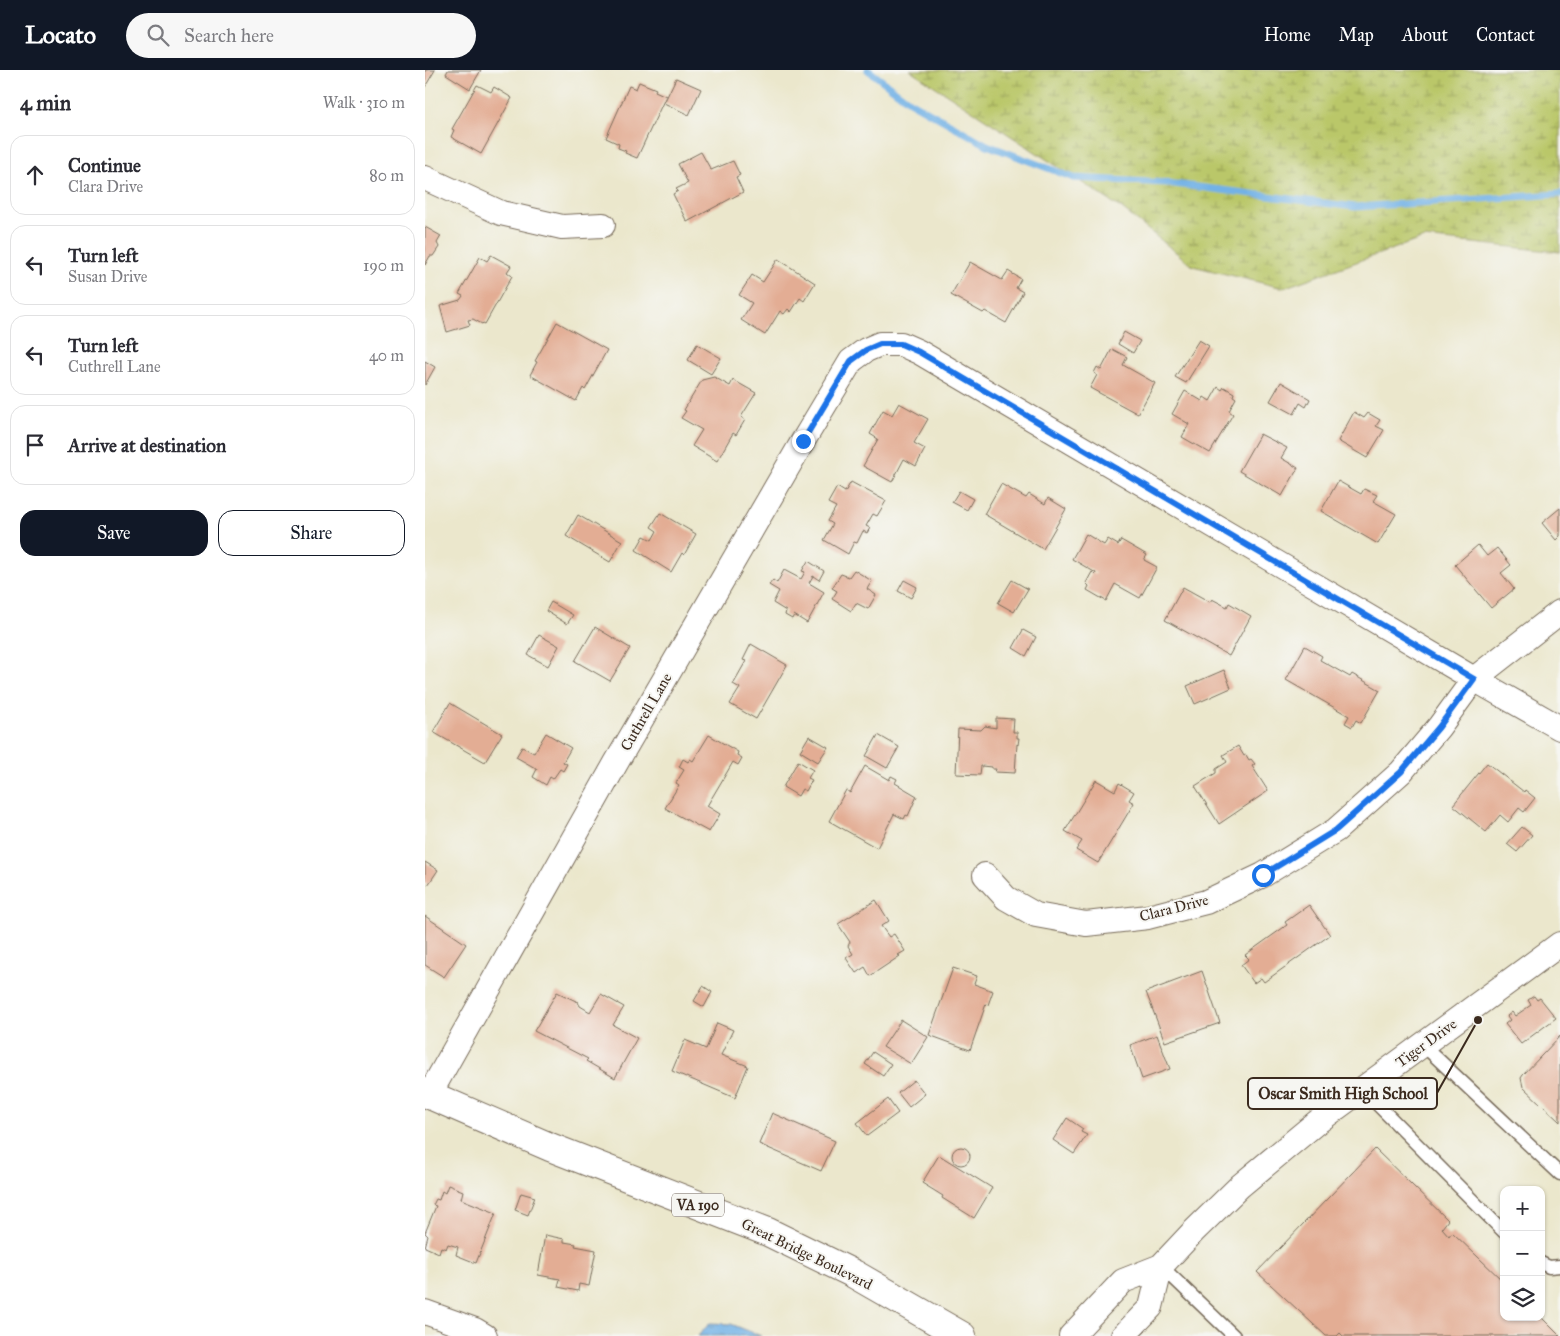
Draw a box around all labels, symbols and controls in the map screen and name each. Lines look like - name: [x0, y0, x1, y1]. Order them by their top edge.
- search box: [126, 13, 476, 58]
- text: Locato: [25, 20, 96, 50]
- icon: search: [144, 21, 172, 49]
- text: Search here: [184, 24, 274, 47]
- text: Home: [1264, 24, 1311, 46]
- text: Map: [1339, 24, 1374, 46]
- text: About: [1402, 24, 1448, 46]
- text: Contact: [1476, 24, 1535, 46]
- text: 4 min: [20, 90, 71, 116]
- text: Walk · 310 m: [323, 93, 405, 112]
- text: Continue: [68, 154, 141, 177]
- icon: ahead: [21, 161, 49, 189]
- text: 80 m: [369, 166, 404, 185]
- text: Clara Drive: [68, 177, 143, 196]
- text: Turn left: [68, 244, 138, 267]
- icon: left: [21, 251, 49, 279]
- text: 190 m: [363, 256, 404, 275]
- text: Susan Drive: [68, 267, 147, 286]
- text: Turn left: [68, 334, 138, 357]
- icon: left: [21, 341, 49, 369]
- text: 40 m: [369, 346, 404, 365]
- text: Cuthrell Lane: [68, 357, 161, 376]
- route end: [792, 430, 815, 453]
- icon: arrive: [21, 431, 49, 459]
- text: Arrive at destination: [68, 434, 226, 457]
- button: Save: [20, 510, 208, 556]
- button: Share: [218, 510, 405, 556]
- street label: Cuthrell Lane: [617, 670, 675, 754]
- route start: [1252, 864, 1275, 887]
- street label: Clara Drive: [1138, 891, 1210, 925]
- street label: Tiger Drive: [1392, 1015, 1460, 1071]
- callout: Oscar Smith High School: [1248, 1078, 1437, 1109]
- text: Oscar Smith High School: [1258, 1084, 1428, 1104]
- map controls: [1500, 1186, 1545, 1321]
- button: +: [1500, 1186, 1545, 1231]
- road number: VA 190: [672, 1194, 724, 1216]
- street label: Great Bridge Boulevard: [739, 1214, 876, 1294]
- button: −: [1500, 1231, 1545, 1276]
- button: layers: [1500, 1276, 1545, 1321]

